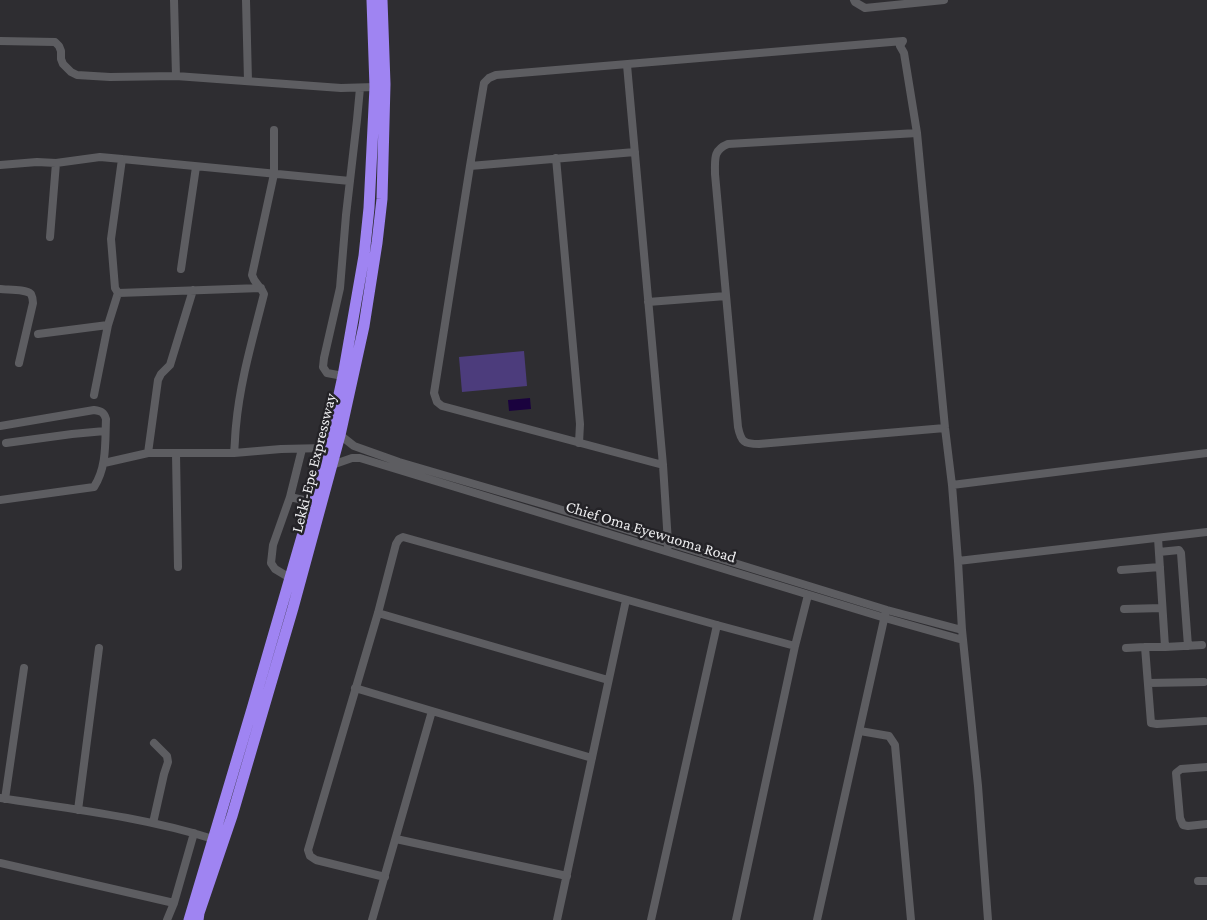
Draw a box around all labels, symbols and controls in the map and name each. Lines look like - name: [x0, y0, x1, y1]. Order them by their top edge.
- street label: Lekki-Epe Expressway: [287, 391, 341, 535]
- street label: Chief Oma Eyewuoma Road: [563, 497, 739, 567]

